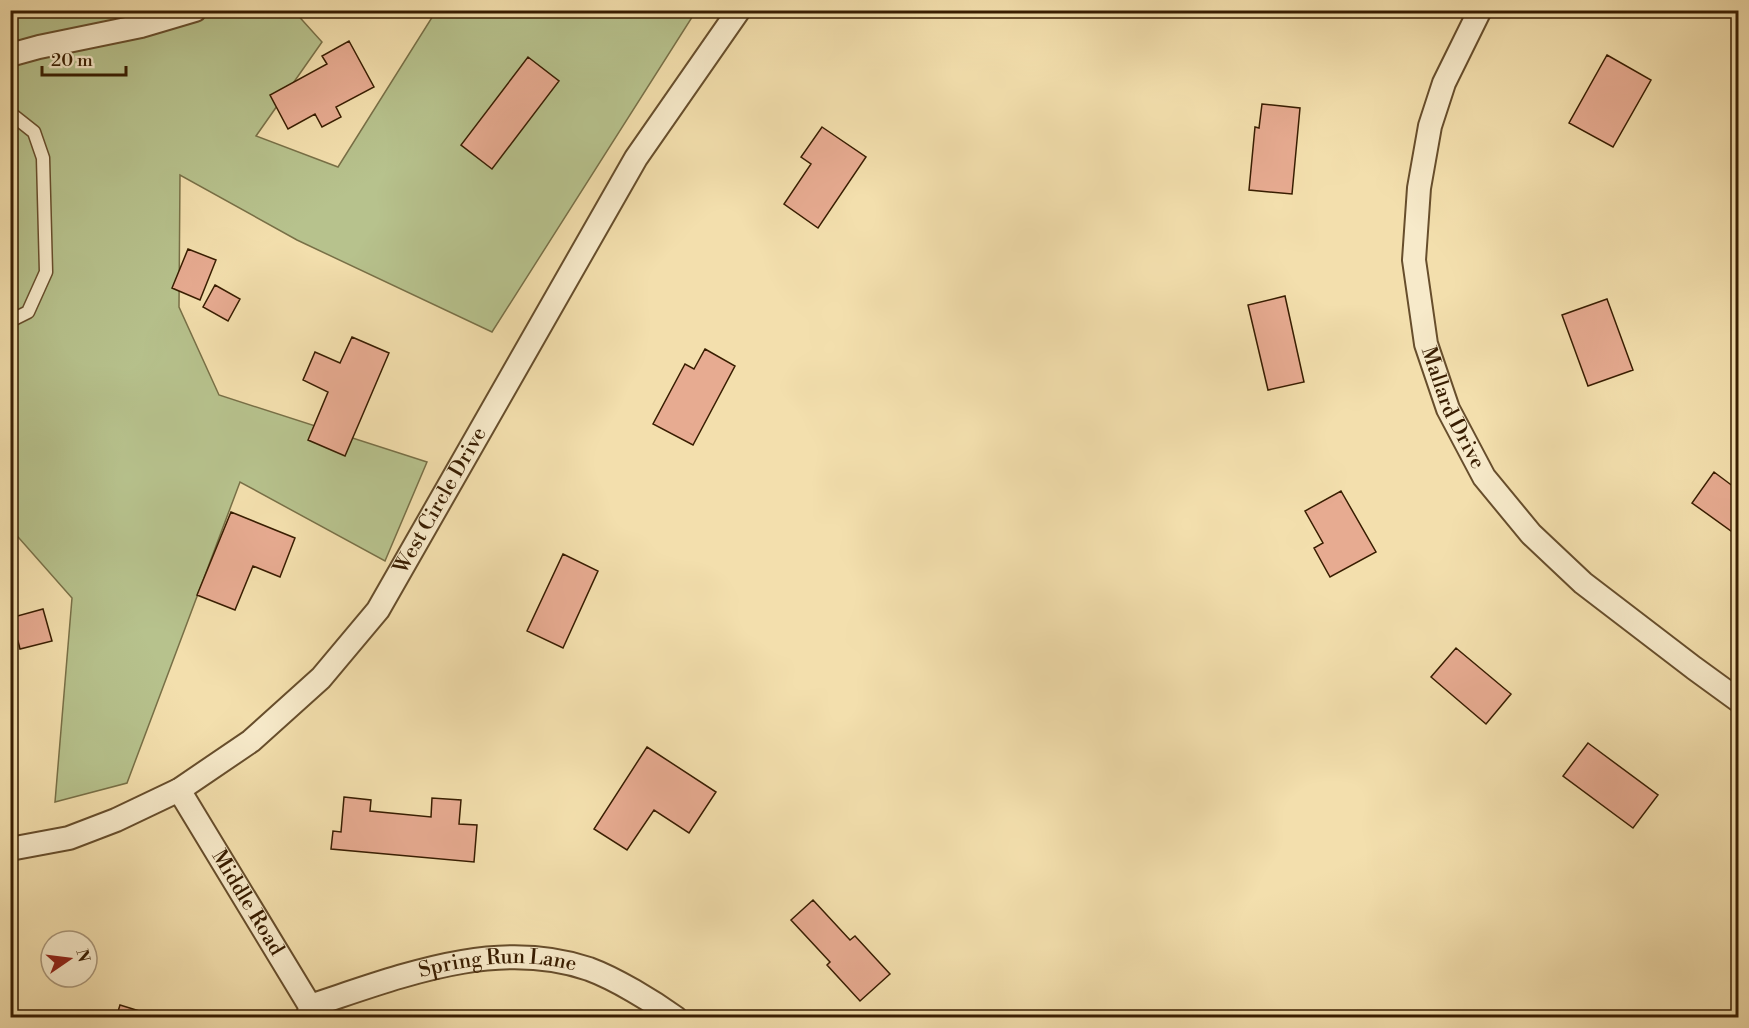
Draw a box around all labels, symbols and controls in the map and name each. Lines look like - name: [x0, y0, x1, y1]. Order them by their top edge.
- scale bar: [42, 39, 126, 77]
- text: 20 m: [51, 49, 93, 72]
- street label: Mallard Drive: [1415, 344, 1490, 474]
- street label: West Circle Drive: [388, 423, 493, 580]
- street label: Middle Road: [205, 845, 290, 961]
- north arrow: [39, 929, 99, 989]
- street label: Spring Run Lane: [416, 944, 579, 984]
- text: N: [71, 947, 94, 965]

